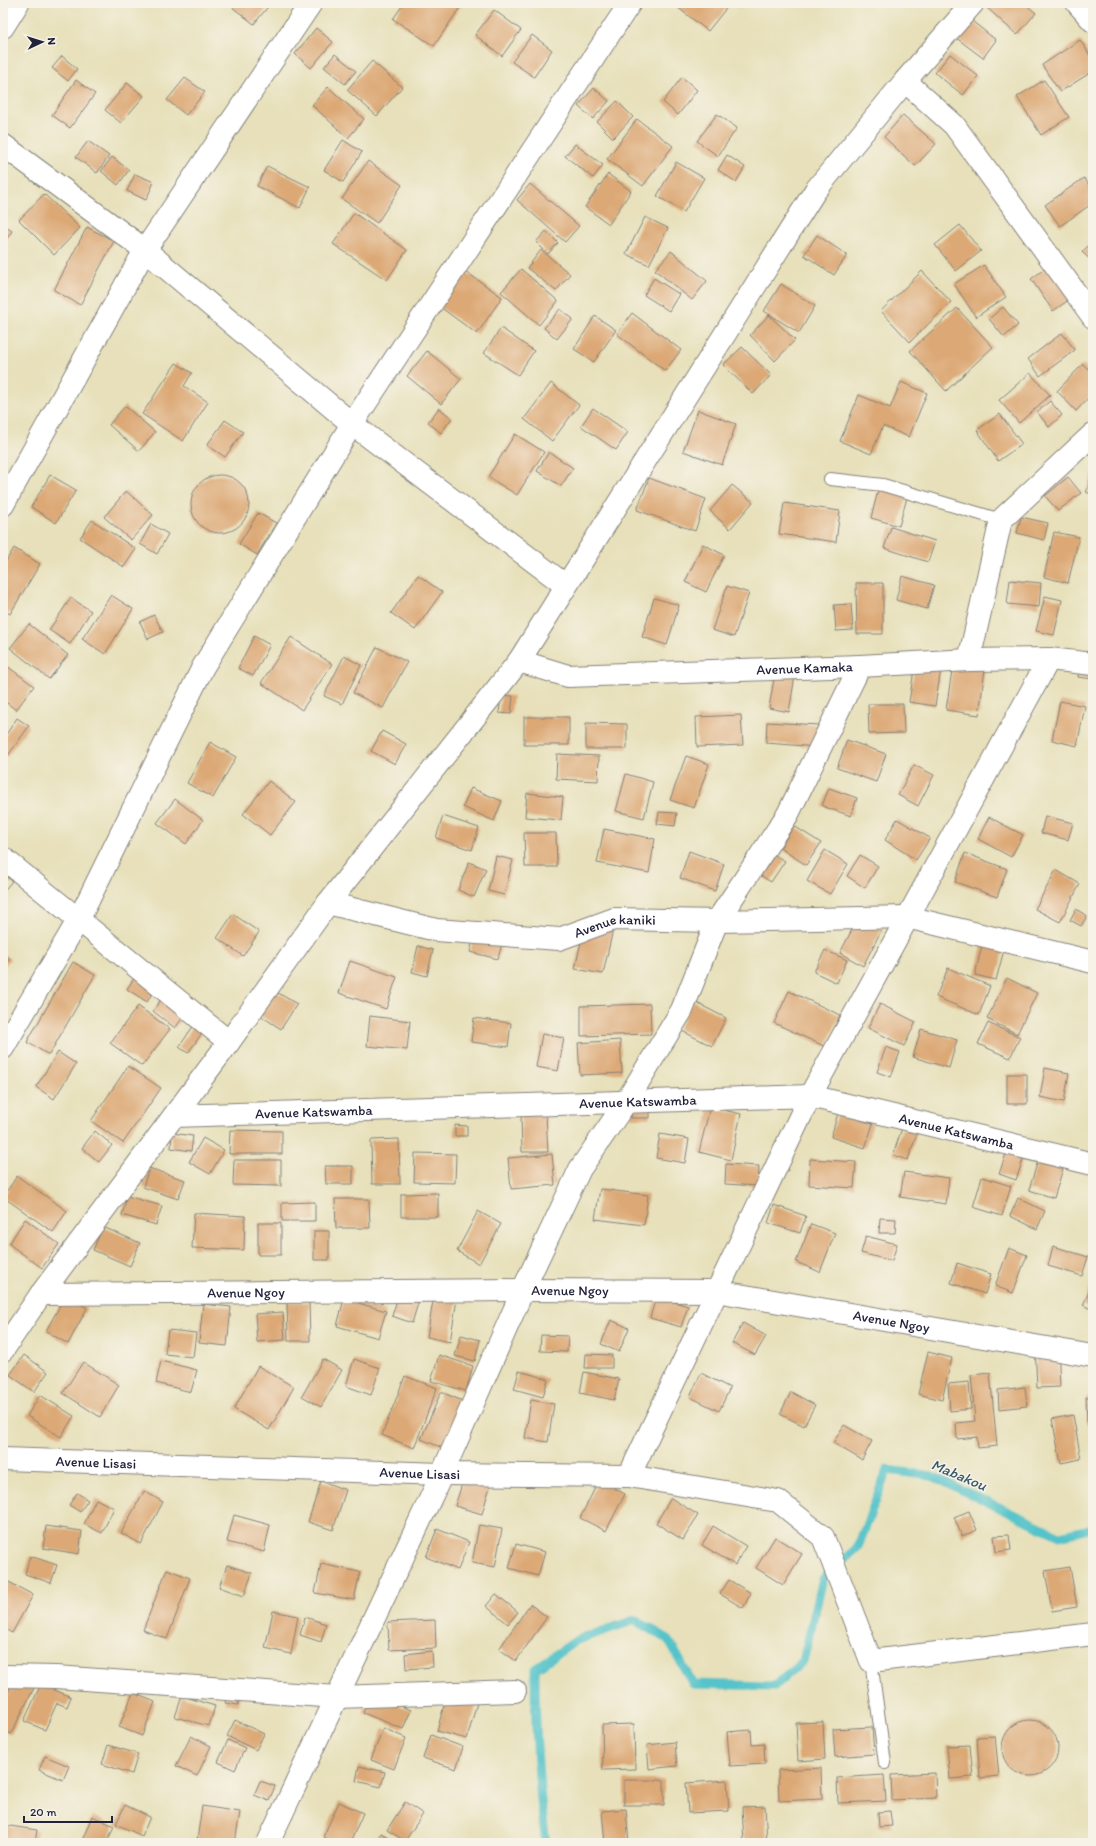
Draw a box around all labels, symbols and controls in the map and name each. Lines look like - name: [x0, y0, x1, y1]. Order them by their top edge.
- north arrow: [22, 22, 62, 62]
- text: N: [45, 37, 58, 46]
- street label: Avenue Kamaka: [756, 658, 854, 678]
- street label: Avenue kaniki: [572, 910, 656, 941]
- street label: Avenue Katswamba: [579, 1091, 697, 1112]
- street label: Avenue Katswamba: [255, 1101, 374, 1122]
- street label: Avenue Katswamba: [897, 1109, 1016, 1153]
- street label: Avenue Ngoy: [531, 1282, 609, 1299]
- street label: Avenue Ngoy: [207, 1283, 285, 1301]
- street label: Avenue Ngoy: [852, 1306, 931, 1336]
- street label: Avenue Lisasi: [55, 1452, 137, 1472]
- water label: Mabakou: [929, 1455, 990, 1495]
- street label: Avenue Lisasi: [379, 1463, 460, 1483]
- scale bar: [24, 1798, 112, 1824]
- text: 20 m: [30, 1805, 57, 1819]

